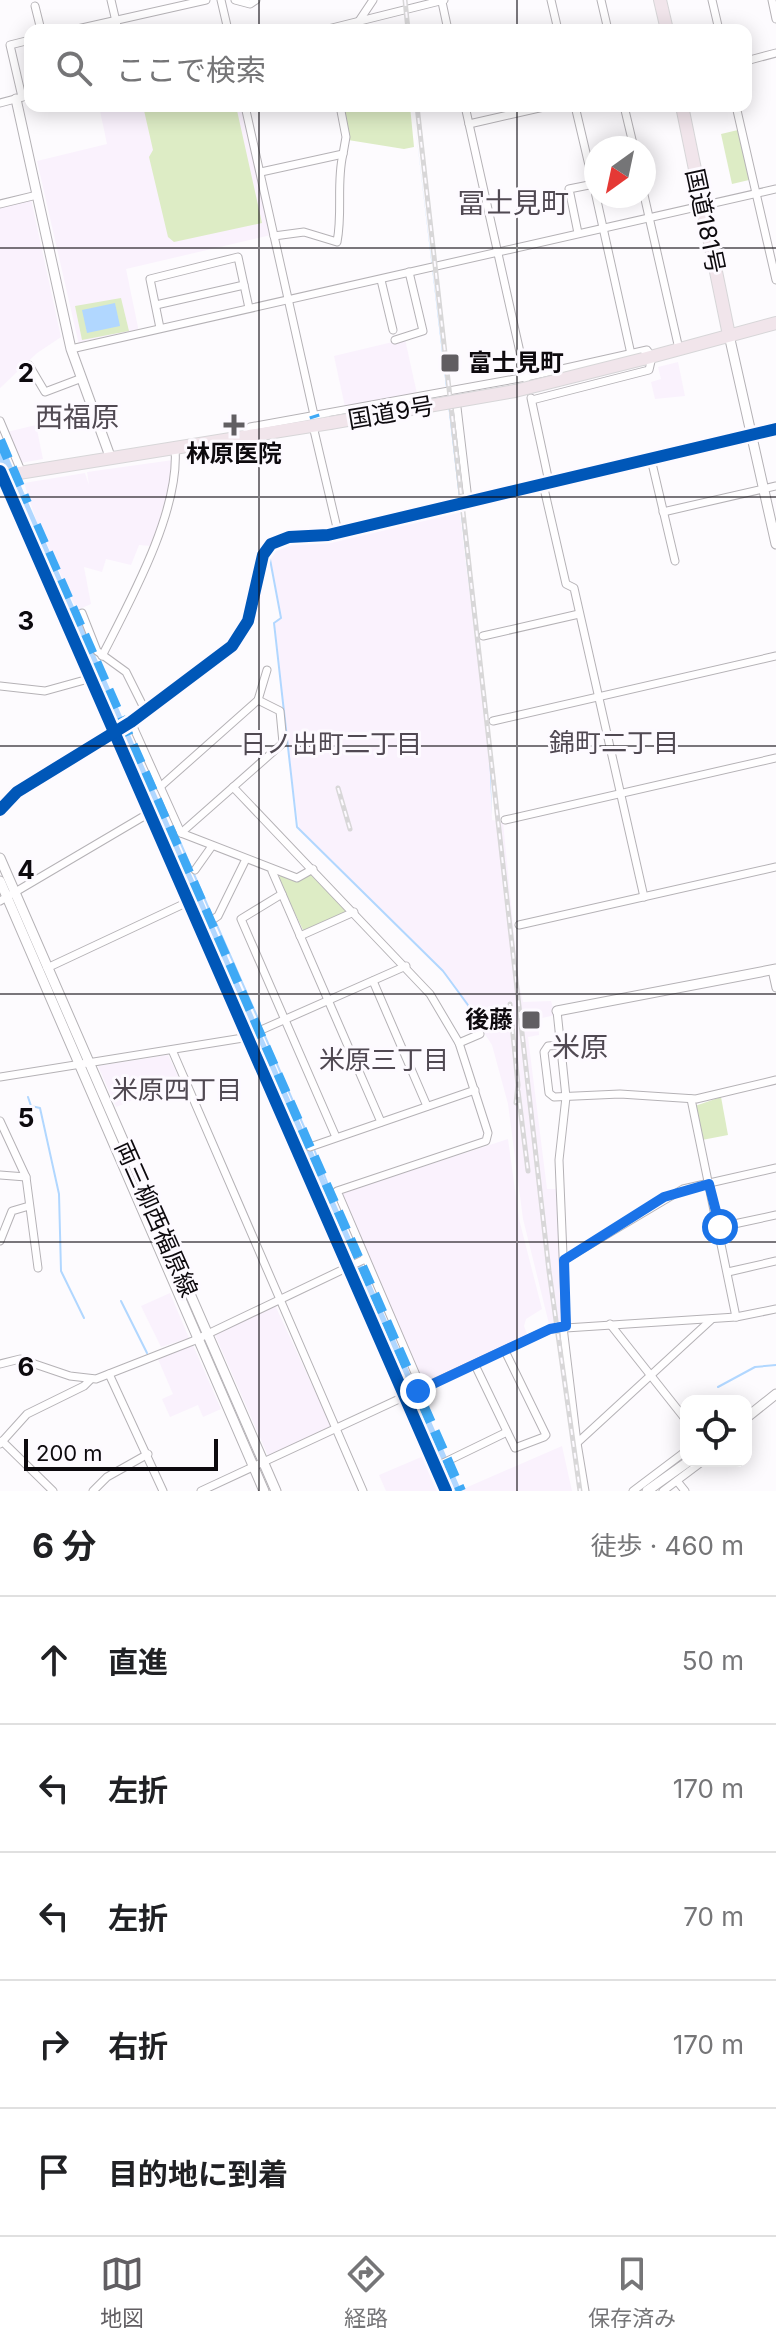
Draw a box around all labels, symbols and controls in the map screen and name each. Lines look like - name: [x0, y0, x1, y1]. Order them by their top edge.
- search box: [24, 24, 752, 112]
- icon: search: [52, 46, 96, 90]
- text: ここで検索: [116, 52, 266, 88]
- north arrow: [584, 136, 656, 208]
- street label: 国道181号: [680, 166, 731, 276]
- district label: 冨士見町: [457, 186, 569, 220]
- place label: 富士見町: [468, 348, 564, 377]
- marker: 富士見町: [439, 352, 461, 374]
- text: 2: [18, 357, 34, 388]
- street label: 国道9号: [346, 391, 436, 434]
- district label: 西福原: [35, 400, 119, 434]
- marker: 林原医院: [223, 414, 245, 436]
- place label: 林原医院: [186, 439, 282, 468]
- text: 3: [18, 605, 34, 636]
- district label: 錦町二丁目: [549, 727, 679, 758]
- district label: 日ノ出町二丁目: [240, 728, 422, 759]
- text: 4: [17, 854, 35, 885]
- place label: 後藤: [465, 1005, 513, 1034]
- marker: 後藤: [520, 1009, 542, 1031]
- district label: 米原: [552, 1030, 608, 1064]
- district label: 米原三丁目: [319, 1044, 449, 1075]
- district label: 米原四丁目: [112, 1074, 242, 1105]
- text: 5: [18, 1102, 34, 1133]
- street label: 両三柳西福原線: [109, 1136, 204, 1301]
- route start: [702, 1209, 738, 1245]
- text: 6: [18, 1351, 34, 1382]
- route end: [400, 1373, 436, 1409]
- map controls: [680, 1395, 752, 1467]
- button: locate: [680, 1395, 752, 1467]
- scale bar: [24, 1435, 218, 1471]
- text: 200 m: [36, 1440, 103, 1466]
- text: 6 分: [32, 1525, 96, 1566]
- text: 徒歩 · 460 m: [590, 1530, 744, 1561]
- icon: ahead: [32, 1638, 76, 1682]
- text: 直進: [108, 1644, 168, 1680]
- text: 50 m: [682, 1645, 744, 1676]
- icon: left: [32, 1766, 76, 1810]
- text: 左折: [108, 1772, 168, 1808]
- text: 170 m: [673, 1773, 744, 1804]
- icon: left: [32, 1894, 76, 1938]
- text: 左折: [108, 1900, 168, 1936]
- text: 70 m: [683, 1901, 744, 1932]
- icon: right: [32, 2022, 76, 2066]
- text: 右折: [108, 2028, 168, 2064]
- text: 170 m: [673, 2029, 744, 2060]
- icon: arrive: [32, 2150, 76, 2194]
- text: 目的地に到着: [108, 2156, 288, 2192]
- tab: 地図: [100, 2252, 144, 2332]
- tab: 経路: [344, 2252, 388, 2332]
- tab: 保存済み: [588, 2252, 676, 2332]

